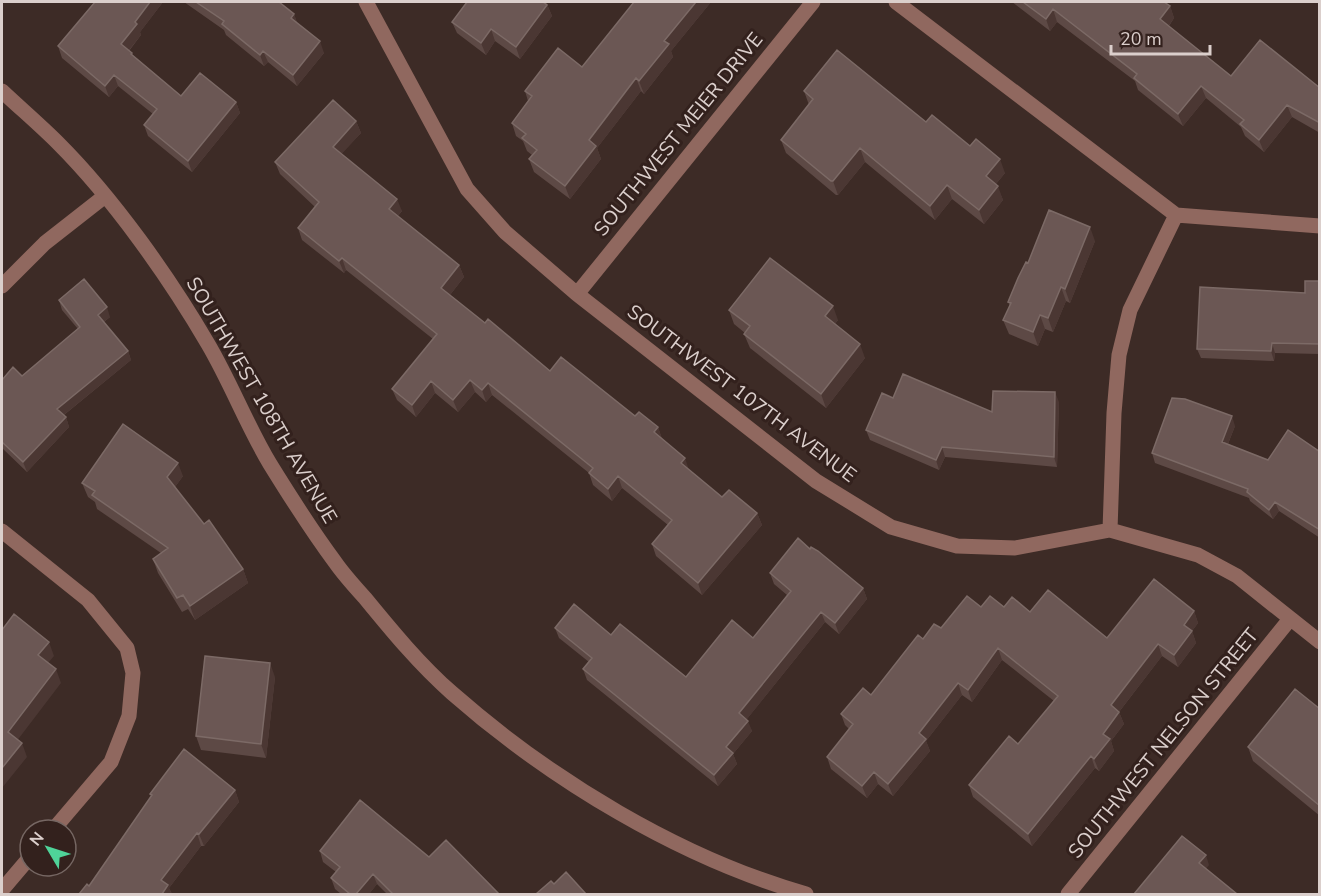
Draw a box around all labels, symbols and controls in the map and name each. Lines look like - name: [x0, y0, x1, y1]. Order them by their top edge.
- scale bar: [1111, 18, 1210, 56]
- street label: SOUTHWEST MEIER DRIVE: [588, 27, 769, 242]
- text: 20 m: [1120, 27, 1162, 51]
- street label: SOUTHWEST 108TH AVENUE: [180, 272, 343, 528]
- street label: SOUTHWEST 107TH AVENUE: [622, 298, 862, 489]
- street label: SOUTHWEST NELSON STREET: [1062, 622, 1265, 864]
- north arrow: [18, 818, 78, 878]
- text: N: [25, 828, 49, 851]

